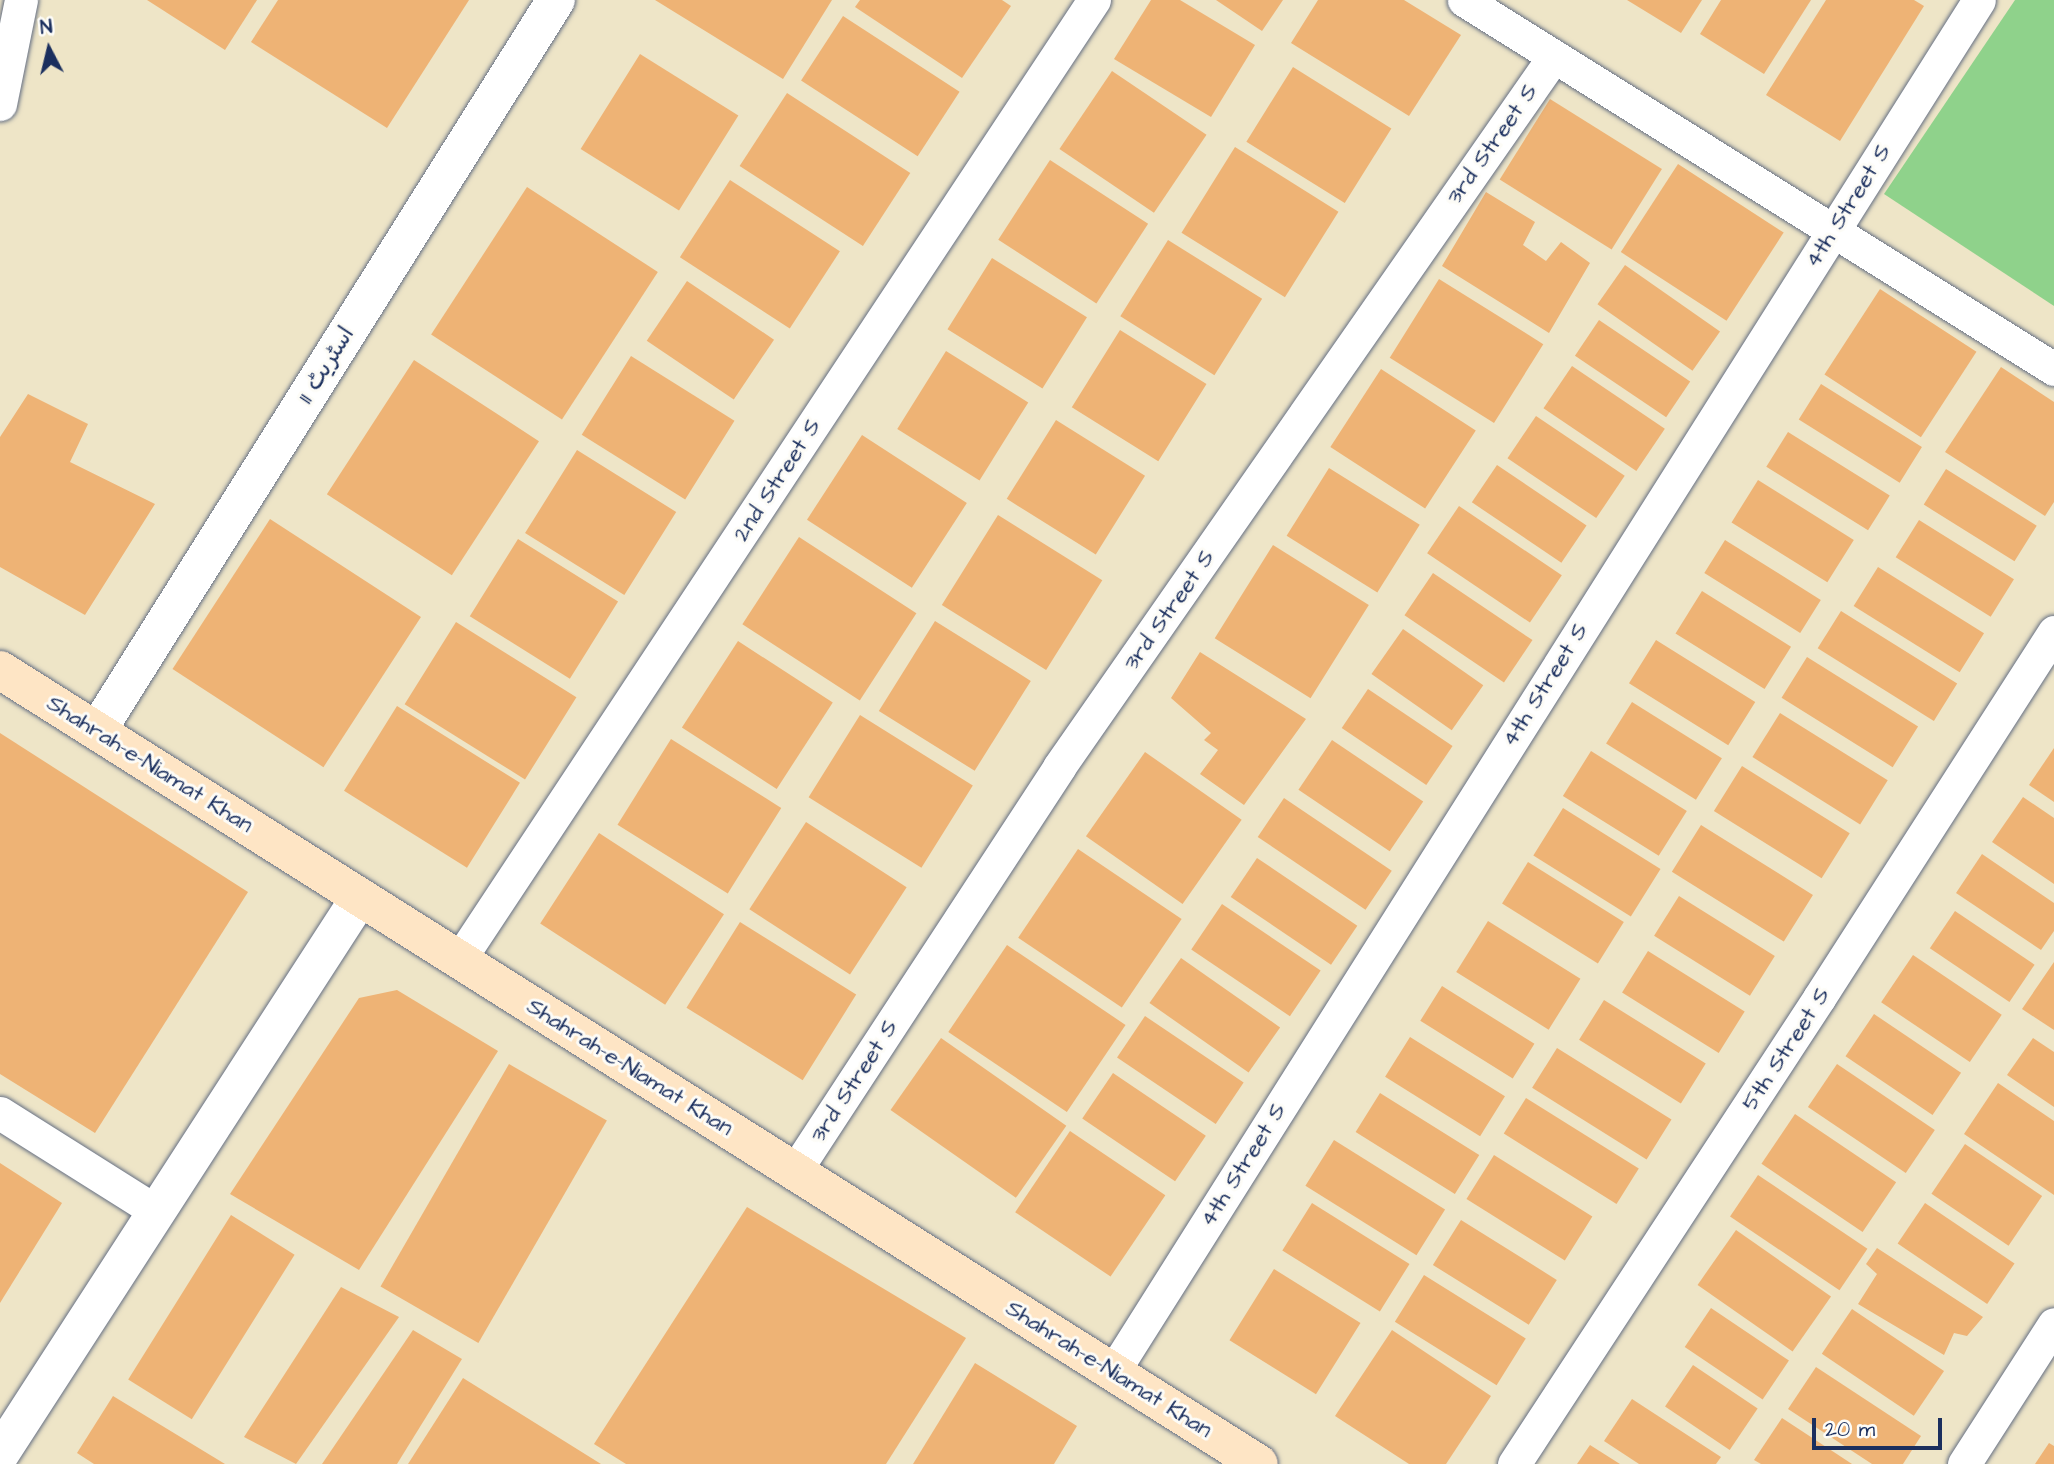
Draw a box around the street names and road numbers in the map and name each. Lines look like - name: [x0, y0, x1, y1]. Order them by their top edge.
- street label: 3rd Street S: [1440, 79, 1544, 209]
- street label: 4th Street S: [1799, 139, 1897, 273]
- street label: اسٹریٹ 11: [292, 322, 360, 408]
- street label: 2nd Street S: [727, 414, 827, 546]
- street label: 3rd Street S: [1117, 545, 1221, 675]
- street label: 4th Street S: [1496, 618, 1594, 752]
- street label: Shahrah-e-Niamat Khan: [42, 689, 258, 839]
- street label: 5th Street S: [1736, 982, 1836, 1116]
- street label: Shahrah-e-Niamat Khan: [522, 992, 738, 1142]
- street label: 3rd Street S: [804, 1015, 904, 1147]
- street label: 4th Street S: [1194, 1098, 1292, 1232]
- street label: Shahrah-e-Niamat Khan: [1001, 1294, 1217, 1444]

